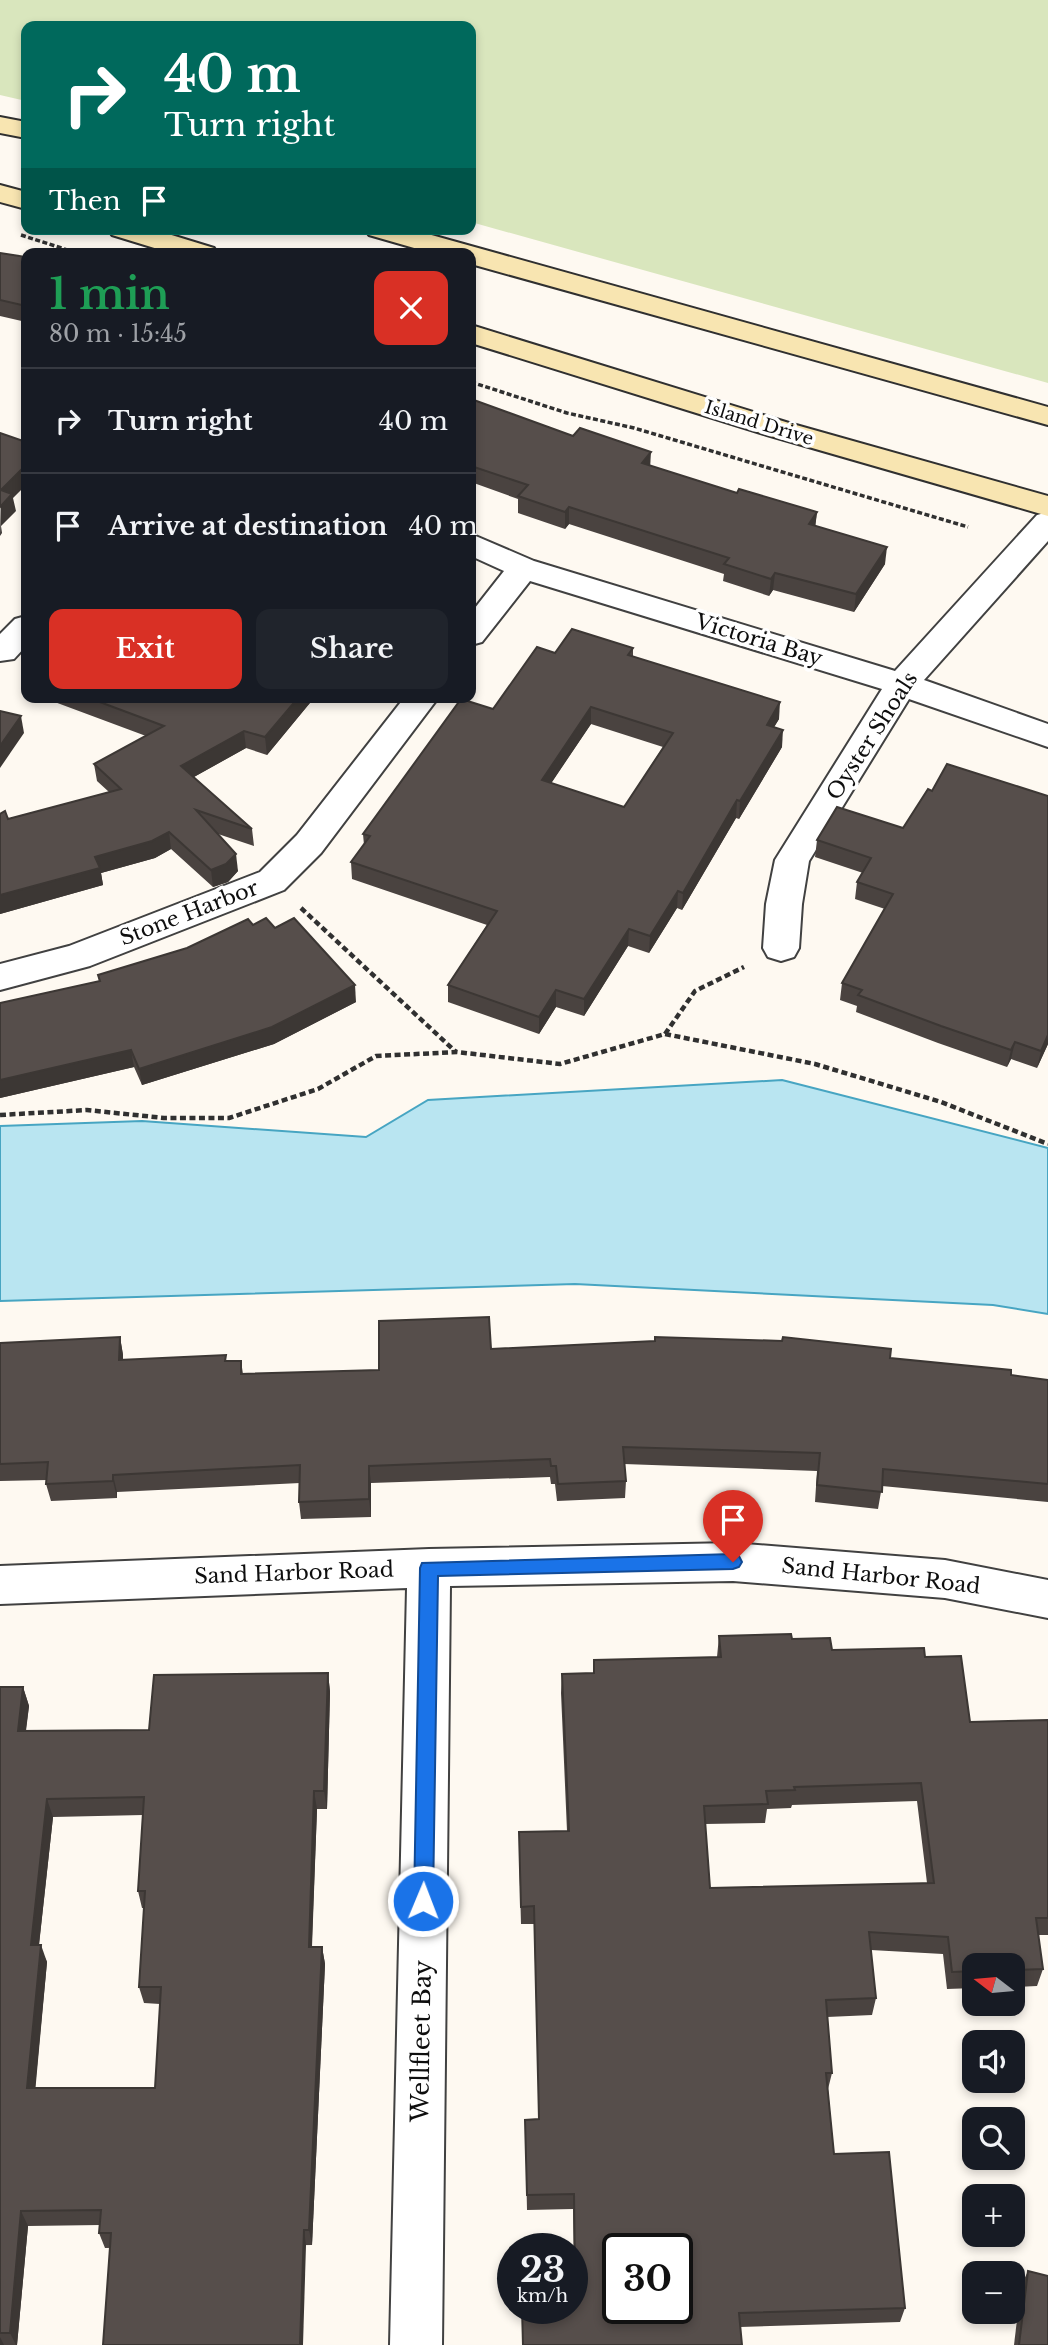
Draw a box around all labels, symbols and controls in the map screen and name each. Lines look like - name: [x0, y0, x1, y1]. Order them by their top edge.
- text: 40 m: [164, 44, 301, 105]
- icon: right: [49, 49, 140, 140]
- text: Turn right: [164, 105, 335, 145]
- icon: arrive: [135, 182, 173, 220]
- text: Then: [49, 185, 121, 217]
- text: 1 min: [49, 268, 170, 320]
- button: close: [374, 271, 448, 345]
- text: 80 m · 15:45: [49, 320, 187, 348]
- street label: Island Drive: [702, 396, 816, 450]
- icon: right: [49, 402, 87, 440]
- text: Turn right: [108, 405, 253, 437]
- text: 40 m: [379, 405, 448, 437]
- icon: arrive: [49, 507, 87, 545]
- text: Arrive at destination: [108, 510, 388, 542]
- text: 40 m: [409, 510, 478, 542]
- street label: Victoria Bay: [691, 608, 826, 672]
- button: Exit: [49, 609, 242, 689]
- button: Share: [256, 609, 448, 689]
- street label: Oyster Shoals: [821, 667, 923, 805]
- street label: Stone Harbor: [116, 875, 262, 951]
- pin: [703, 1490, 763, 1562]
- icon: arrive: [714, 1501, 752, 1539]
- street label: Sand Harbor Road: [780, 1553, 982, 1599]
- street label: Sand Harbor Road: [194, 1557, 394, 1589]
- position arrow: [386, 1864, 460, 1938]
- north arrow: [962, 1953, 1026, 2016]
- map controls: [962, 1953, 1025, 2324]
- street label: Wellfleet Bay: [405, 1959, 437, 2123]
- button: sound: [962, 2030, 1025, 2093]
- button: search: [962, 2107, 1025, 2170]
- button: +: [962, 2184, 1025, 2247]
- speed limit sign: 30: [602, 2233, 693, 2324]
- text: 23: [520, 2248, 565, 2291]
- button: −: [962, 2261, 1025, 2324]
- text: km/h: [517, 2285, 568, 2307]

